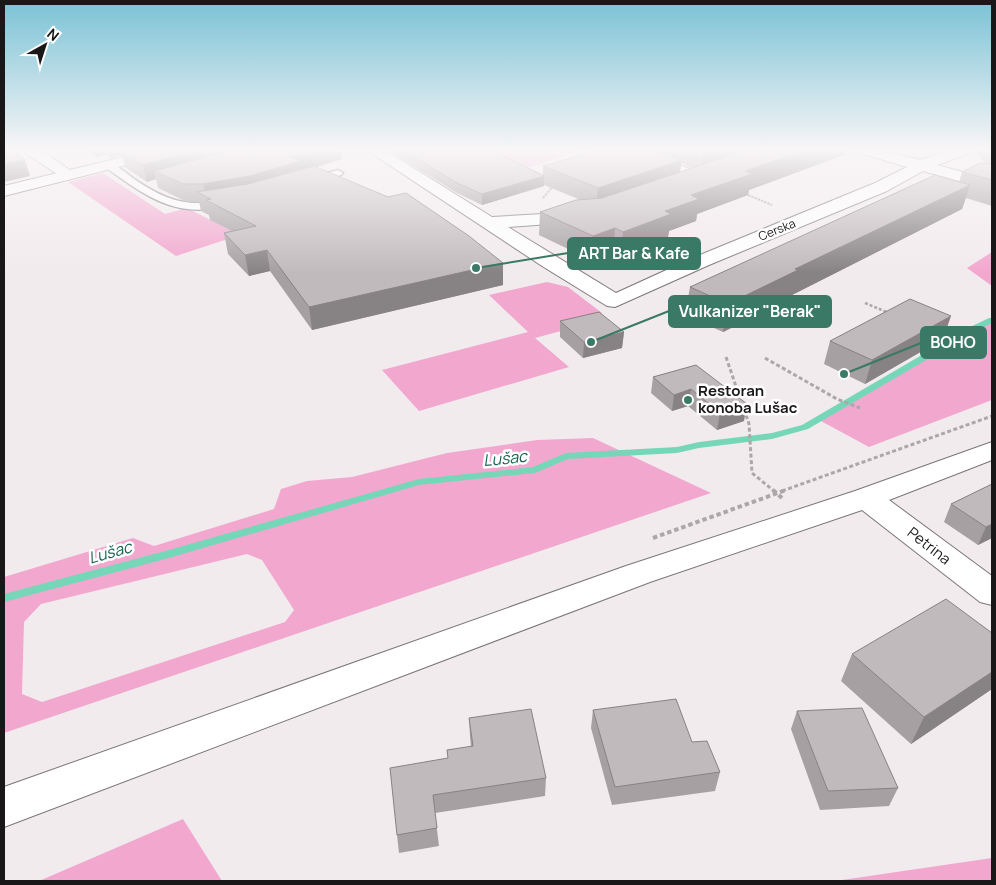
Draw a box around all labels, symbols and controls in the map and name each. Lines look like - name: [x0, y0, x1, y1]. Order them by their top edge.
- north arrow: [20, 20, 70, 70]
- text: N: [44, 24, 63, 45]
- street label: Cerska: [756, 214, 798, 245]
- callout: ART Bar & Кafe: [568, 238, 700, 269]
- text: ART Bar & Кafe: [578, 242, 690, 264]
- callout: Vulkanizer "Berak": [669, 296, 831, 327]
- text: Vulkanizer "Berak": [679, 300, 821, 322]
- callout: BOHO: [921, 327, 986, 358]
- text: BOHO: [930, 331, 976, 353]
- place label: Restoran konoba Lušac: [698, 380, 798, 418]
- marker: Restoran konoba Lušac: [682, 394, 694, 406]
- water label: Lušac: [482, 445, 529, 471]
- street label: Petrina: [903, 522, 955, 569]
- water label: Lušac: [86, 535, 135, 569]

